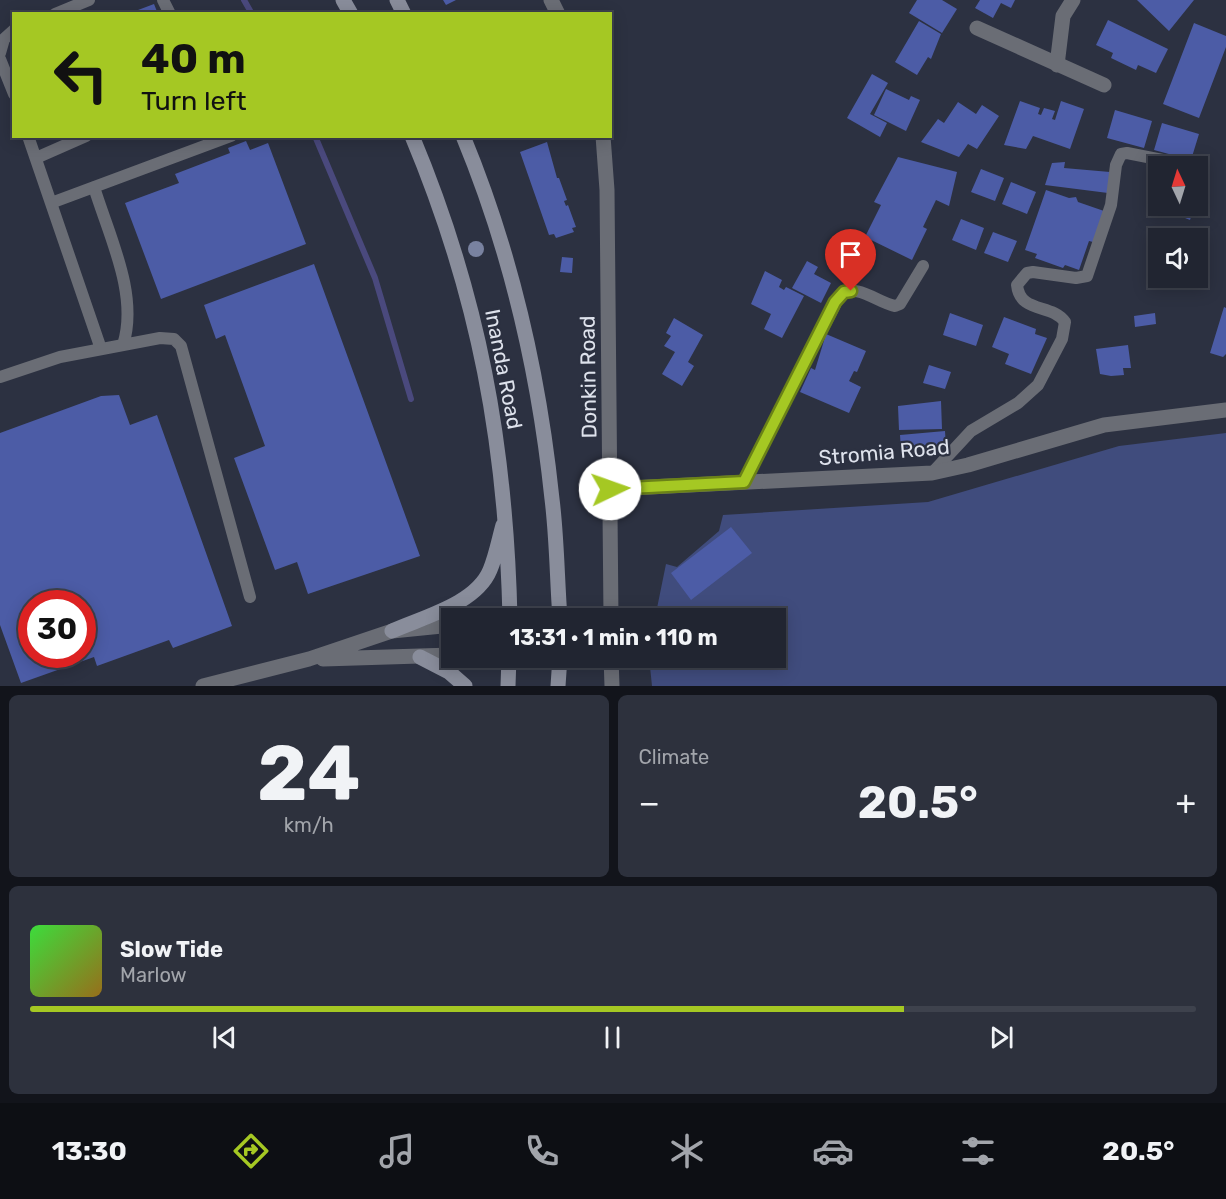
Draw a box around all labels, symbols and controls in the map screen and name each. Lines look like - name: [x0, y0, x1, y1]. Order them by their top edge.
- text: 40 m: [141, 34, 246, 84]
- icon: left: [42, 36, 120, 114]
- text: Turn left: [141, 85, 246, 117]
- north arrow: [1148, 156, 1208, 216]
- map controls: [1148, 156, 1208, 288]
- button: sound: [1148, 228, 1208, 288]
- pin: [825, 229, 876, 291]
- icon: arrive: [834, 238, 867, 271]
- street label: Inanda Road: [480, 307, 528, 431]
- street label: Donkin Road: [574, 315, 602, 439]
- street label: Stromia Road: [817, 434, 951, 470]
- position arrow: [578, 457, 642, 521]
- speed limit sign: 30: [18, 590, 96, 668]
- text: 13:31 · 1 min · 110 m: [509, 624, 718, 651]
- text: 24: [257, 727, 361, 820]
- text: Climate: [639, 745, 709, 769]
- text: 20.5°: [858, 776, 978, 829]
- text: −: [639, 783, 660, 822]
- text: +: [1175, 783, 1196, 822]
- text: km/h: [284, 813, 334, 837]
- text: Slow Tide: [120, 936, 223, 963]
- text: Marlow: [120, 963, 187, 987]
- icon: previous: [208, 1021, 241, 1054]
- icon: pause: [596, 1021, 629, 1054]
- icon: next: [985, 1021, 1018, 1054]
- icon: directions: [230, 1130, 272, 1172]
- icon: music: [376, 1130, 418, 1172]
- icon: phone: [521, 1130, 563, 1172]
- icon: climate: [666, 1130, 708, 1172]
- icon: car: [812, 1130, 854, 1172]
- icon: filters: [957, 1130, 999, 1172]
- text: 13:30: [52, 1135, 127, 1167]
- text: 20.5°: [1102, 1135, 1174, 1167]

